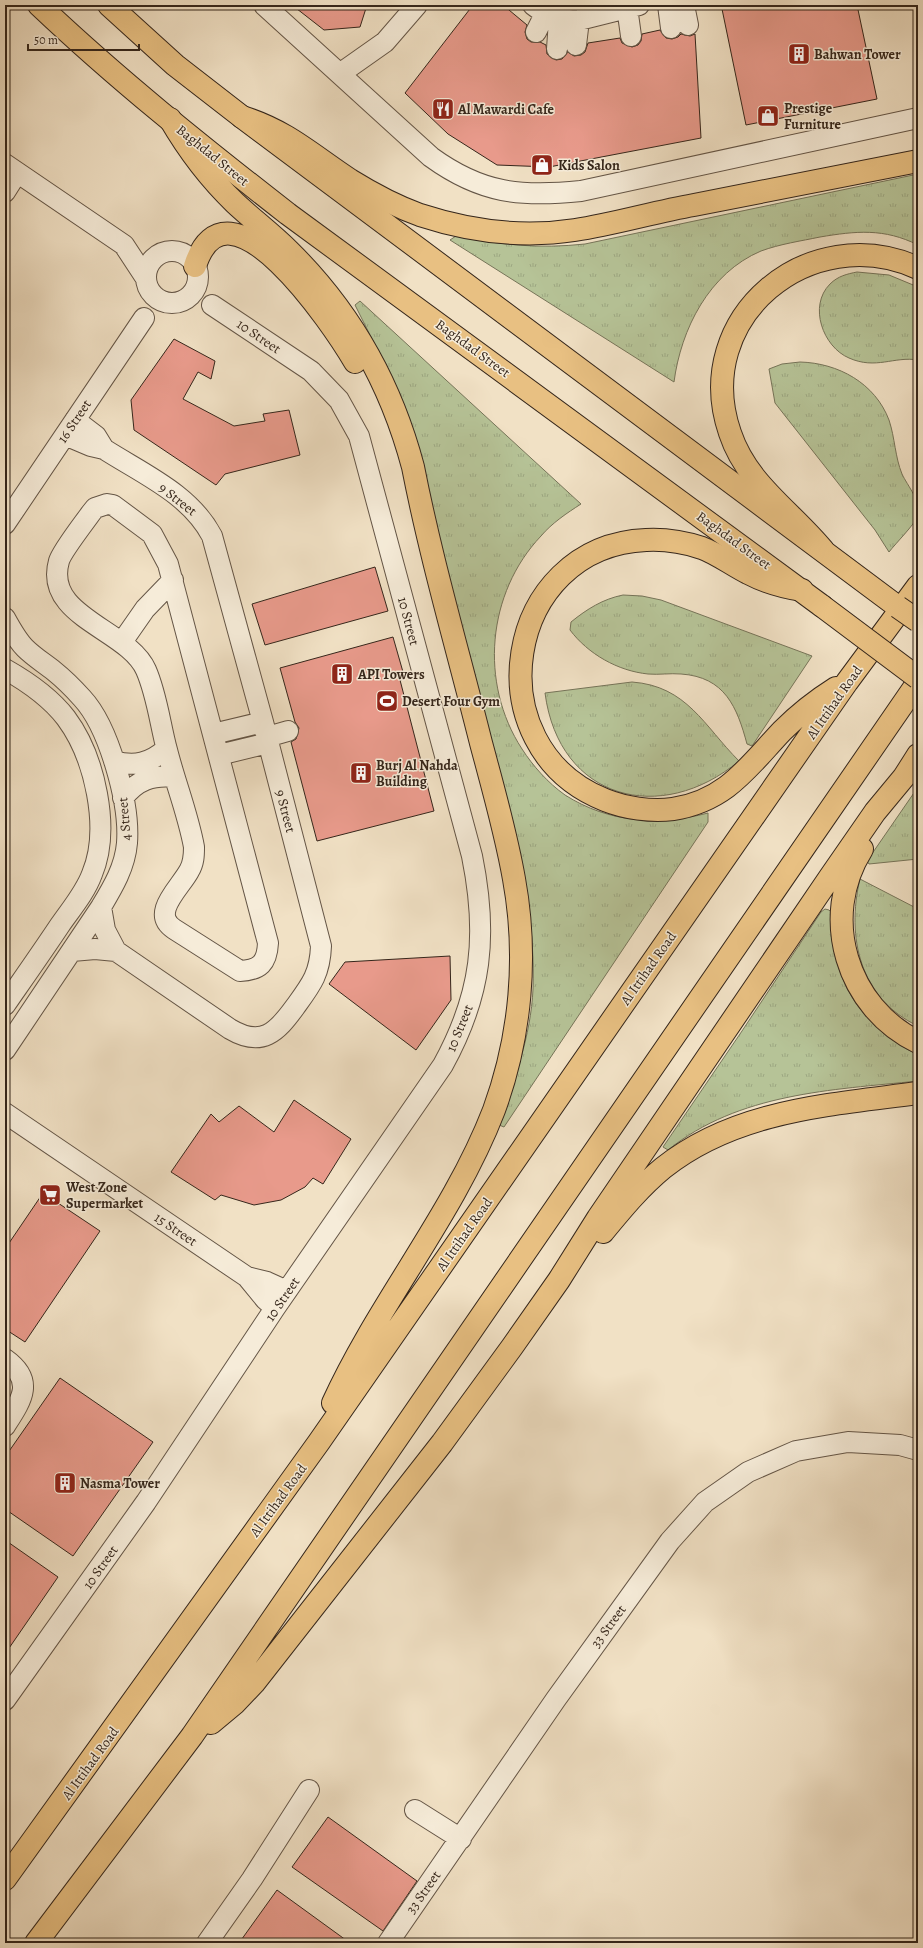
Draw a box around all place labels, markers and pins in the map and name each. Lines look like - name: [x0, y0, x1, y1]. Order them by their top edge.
- building icon: Bahwan Tower: [786, 41, 812, 67]
- place label: Bahwan Tower: [814, 45, 901, 64]
- restaurant icon: Al Mawardi Cafe: [430, 96, 456, 122]
- place label: Prestige Furniture: [784, 99, 842, 134]
- place label: Al Mawardi Cafe: [457, 100, 555, 119]
- shop icon: Prestige Furniture: [755, 103, 781, 129]
- shop icon: Kids Salon: [529, 152, 555, 178]
- place label: Kids Salon: [558, 156, 620, 175]
- building icon: API Towers: [329, 661, 355, 687]
- place label: API Towers: [357, 665, 425, 684]
- sports icon: Desert Four Gym: [374, 688, 400, 714]
- place label: Desert Four Gym: [402, 692, 500, 711]
- place label: Burj Al Nahda Building: [376, 756, 458, 791]
- building icon: Burj Al Nahda Building: [348, 760, 374, 786]
- place label: West Zone Supermarket: [65, 1178, 144, 1213]
- supermarket icon: West Zone Supermarket: [37, 1182, 63, 1208]
- building icon: Nasma Tower: [52, 1470, 78, 1496]
- place label: Nasma Tower: [80, 1474, 160, 1493]

